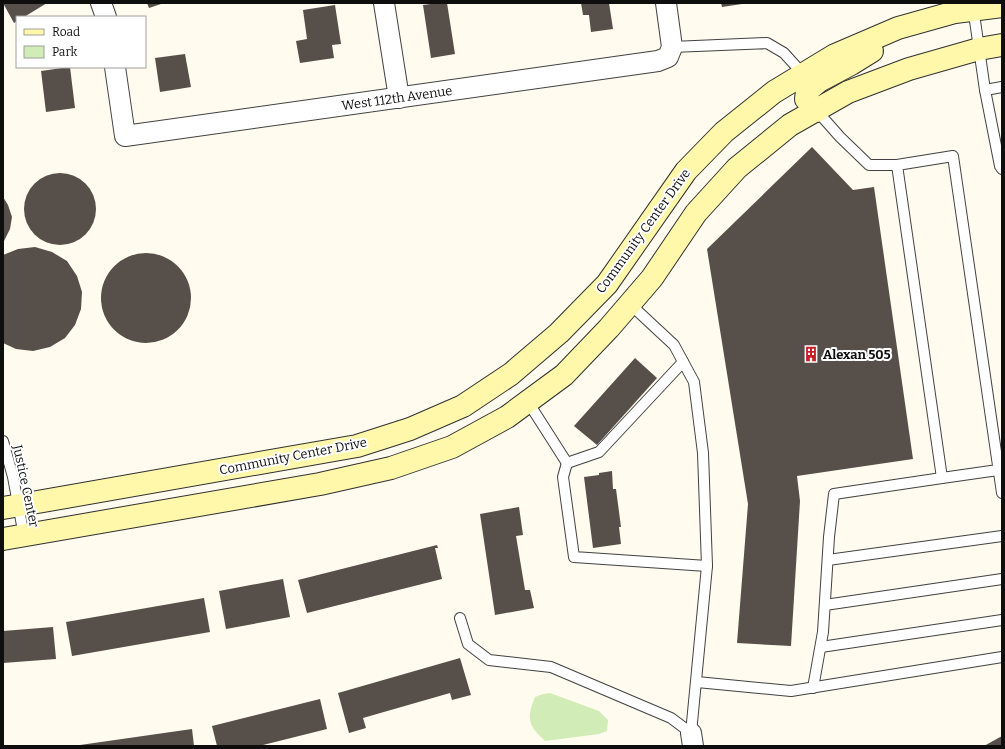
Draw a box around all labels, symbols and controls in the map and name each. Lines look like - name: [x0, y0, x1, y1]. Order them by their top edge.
- legend: [16, 16, 146, 68]
- text: Road: [52, 25, 80, 39]
- text: Park: [52, 45, 78, 59]
- street label: West 112th Avenue: [341, 83, 453, 113]
- street label: Community Center Drive: [593, 166, 693, 296]
- building icon: Alexan 505: [802, 345, 820, 363]
- place label: Alexan 505: [823, 347, 891, 362]
- street label: Community Center Drive: [218, 434, 368, 478]
- street label: Justice Center: [10, 442, 42, 529]

